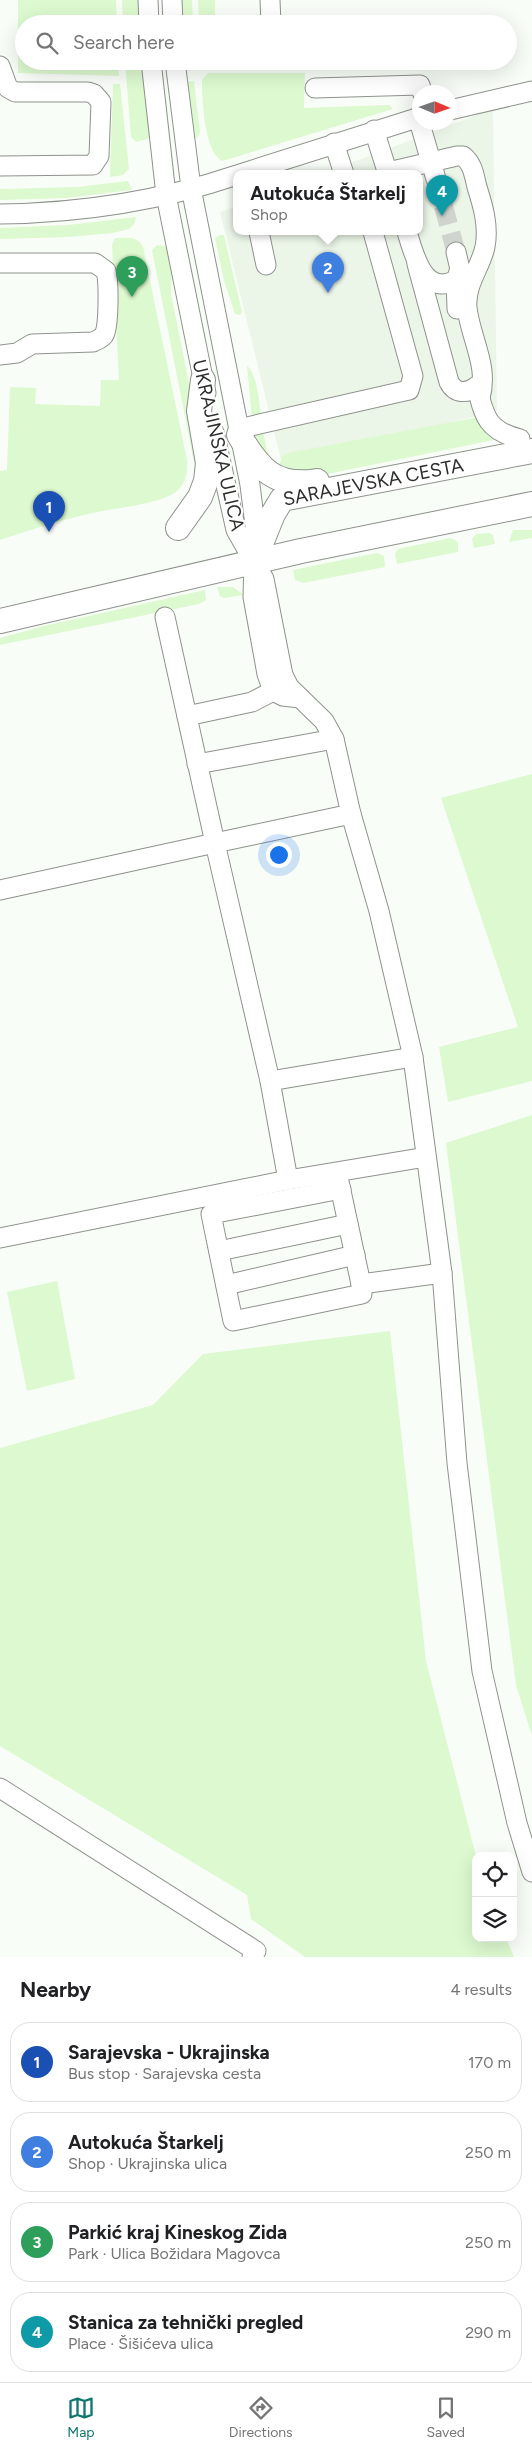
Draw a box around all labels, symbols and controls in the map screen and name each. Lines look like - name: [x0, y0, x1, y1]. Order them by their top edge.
- search box: [15, 15, 517, 70]
- icon: search: [33, 29, 61, 57]
- text: Search here: [73, 31, 175, 54]
- north arrow: [412, 85, 457, 130]
- popup: [233, 170, 423, 235]
- pin: 4: [426, 175, 458, 216]
- text: Autokuća Štarkelj: [250, 182, 406, 205]
- text: Shop: [250, 205, 288, 224]
- pin: 2: [312, 252, 344, 293]
- pin: 3: [116, 256, 148, 297]
- street label: UKRAJINSKA ULICA: [188, 357, 249, 533]
- street label: SARAJEVSKA CESTA: [281, 453, 465, 511]
- pin: 1: [33, 491, 65, 532]
- your location: [266, 842, 292, 868]
- map controls: [472, 1852, 517, 1942]
- button: locate: [472, 1852, 517, 1897]
- button: layers: [472, 1897, 517, 1942]
- text: Nearby: [20, 1977, 91, 2002]
- text: 4 results: [451, 1980, 512, 1999]
- text: Sarajevska - Ukrajinska: [68, 2041, 270, 2064]
- text: 1: [34, 2053, 40, 2072]
- text: 170 m: [468, 2053, 511, 2072]
- text: Bus stop · Sarajevska cesta: [68, 2064, 261, 2083]
- text: Autokuća Štarkelj: [68, 2131, 224, 2154]
- text: 2: [32, 2143, 42, 2162]
- text: 250 m: [465, 2143, 511, 2162]
- text: Shop · Ukrajinska ulica: [68, 2154, 227, 2173]
- text: Parkić kraj Kineskog Zida: [68, 2221, 287, 2244]
- text: 3: [33, 2233, 41, 2252]
- text: 250 m: [465, 2233, 511, 2252]
- text: Park · Ulica Božidara Magovca: [68, 2244, 281, 2263]
- text: Stanica za tehnički pregled: [68, 2311, 303, 2334]
- text: 4: [32, 2323, 42, 2342]
- text: 290 m: [465, 2323, 511, 2342]
- text: Place · Šišićeva ulica: [68, 2334, 213, 2353]
- tab: Map: [67, 2394, 95, 2441]
- tab: Directions: [229, 2394, 293, 2441]
- tab: Saved: [426, 2394, 465, 2441]

